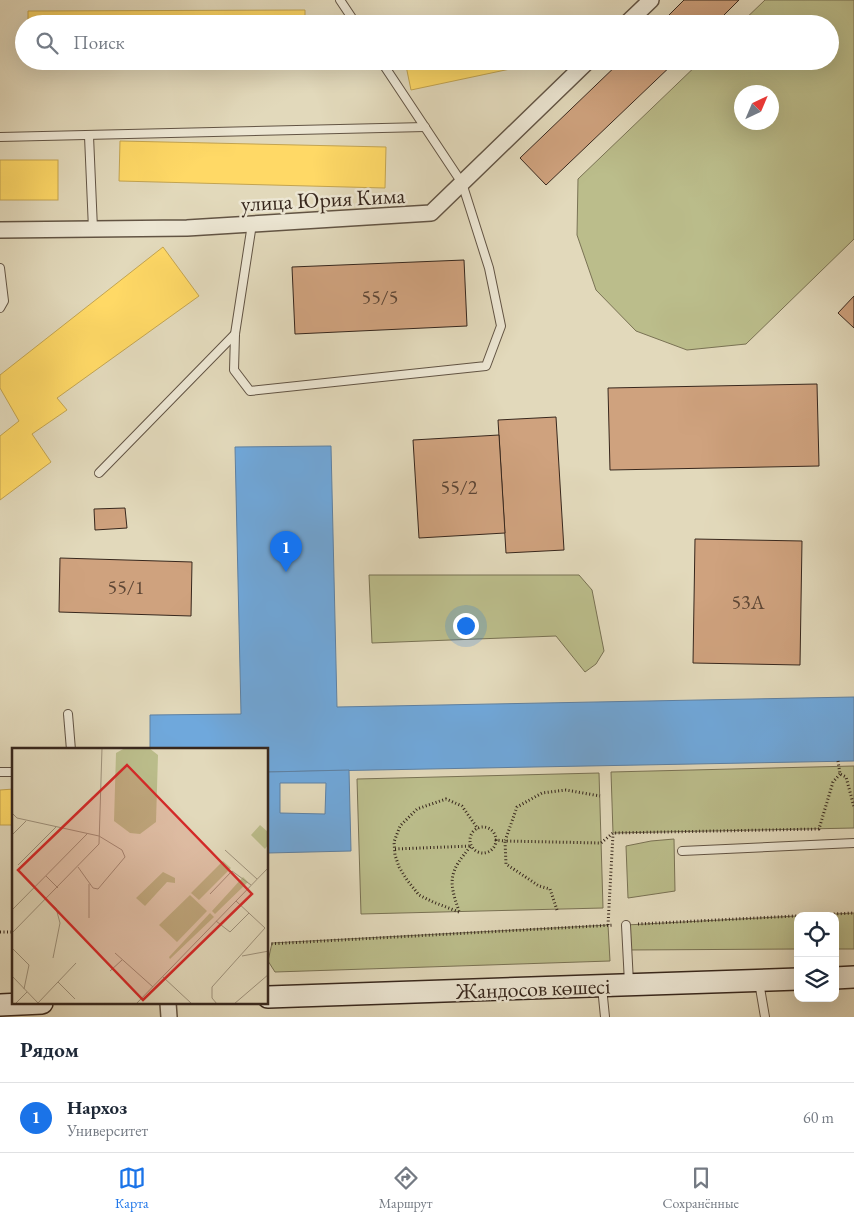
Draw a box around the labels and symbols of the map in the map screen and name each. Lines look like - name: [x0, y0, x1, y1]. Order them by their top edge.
- north arrow: [734, 85, 779, 130]
- street label: улица Юрия Кима: [240, 181, 406, 218]
- house number: 55/5: [362, 284, 398, 310]
- house number: 55/2: [441, 474, 478, 500]
- pin: 1: [270, 531, 302, 572]
- house number: 55/1: [108, 574, 144, 600]
- house number: 53А: [731, 589, 765, 615]
- your location: [453, 613, 479, 639]
- inset map: [12, 748, 269, 1004]
- street label: Жандосов көшесі: [454, 971, 611, 1006]

